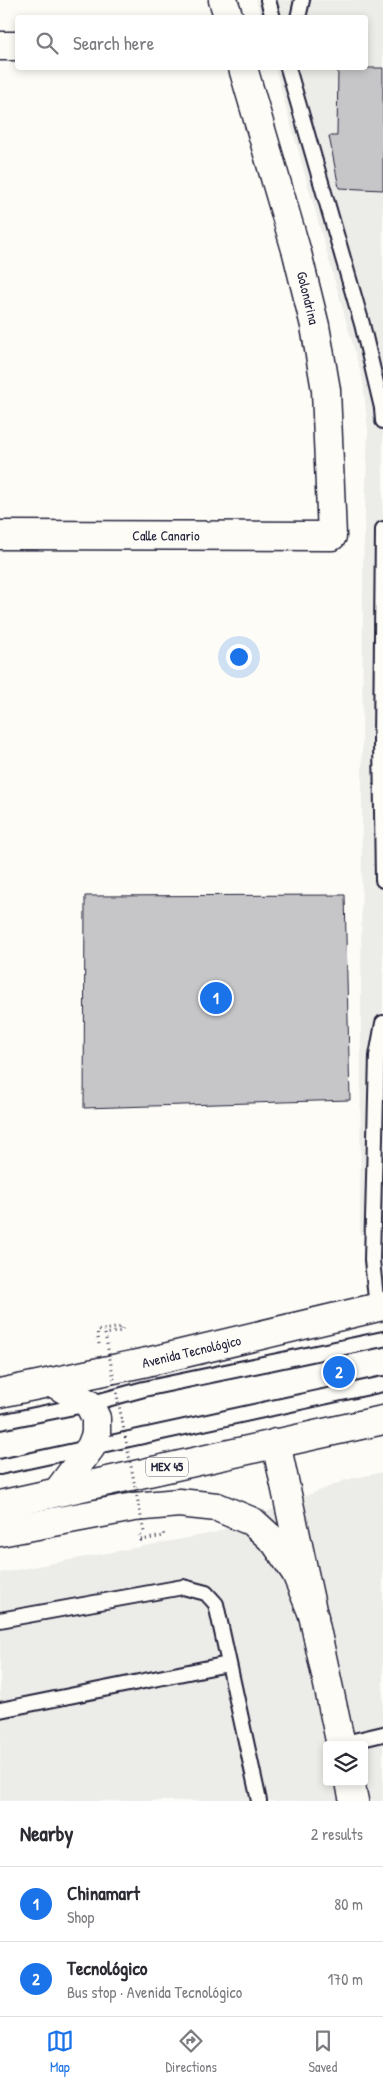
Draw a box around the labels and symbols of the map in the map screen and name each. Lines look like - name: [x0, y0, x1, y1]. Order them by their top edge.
- street label: Golondrina: [293, 269, 324, 327]
- street label: Calle Canario: [132, 525, 200, 545]
- your location: [226, 644, 252, 670]
- pin: 1: [200, 979, 232, 1017]
- street label: Avenida Tecnológico: [140, 1330, 243, 1372]
- pin: 2: [323, 1353, 355, 1391]
- road number: MEX 45: [146, 1458, 188, 1476]

